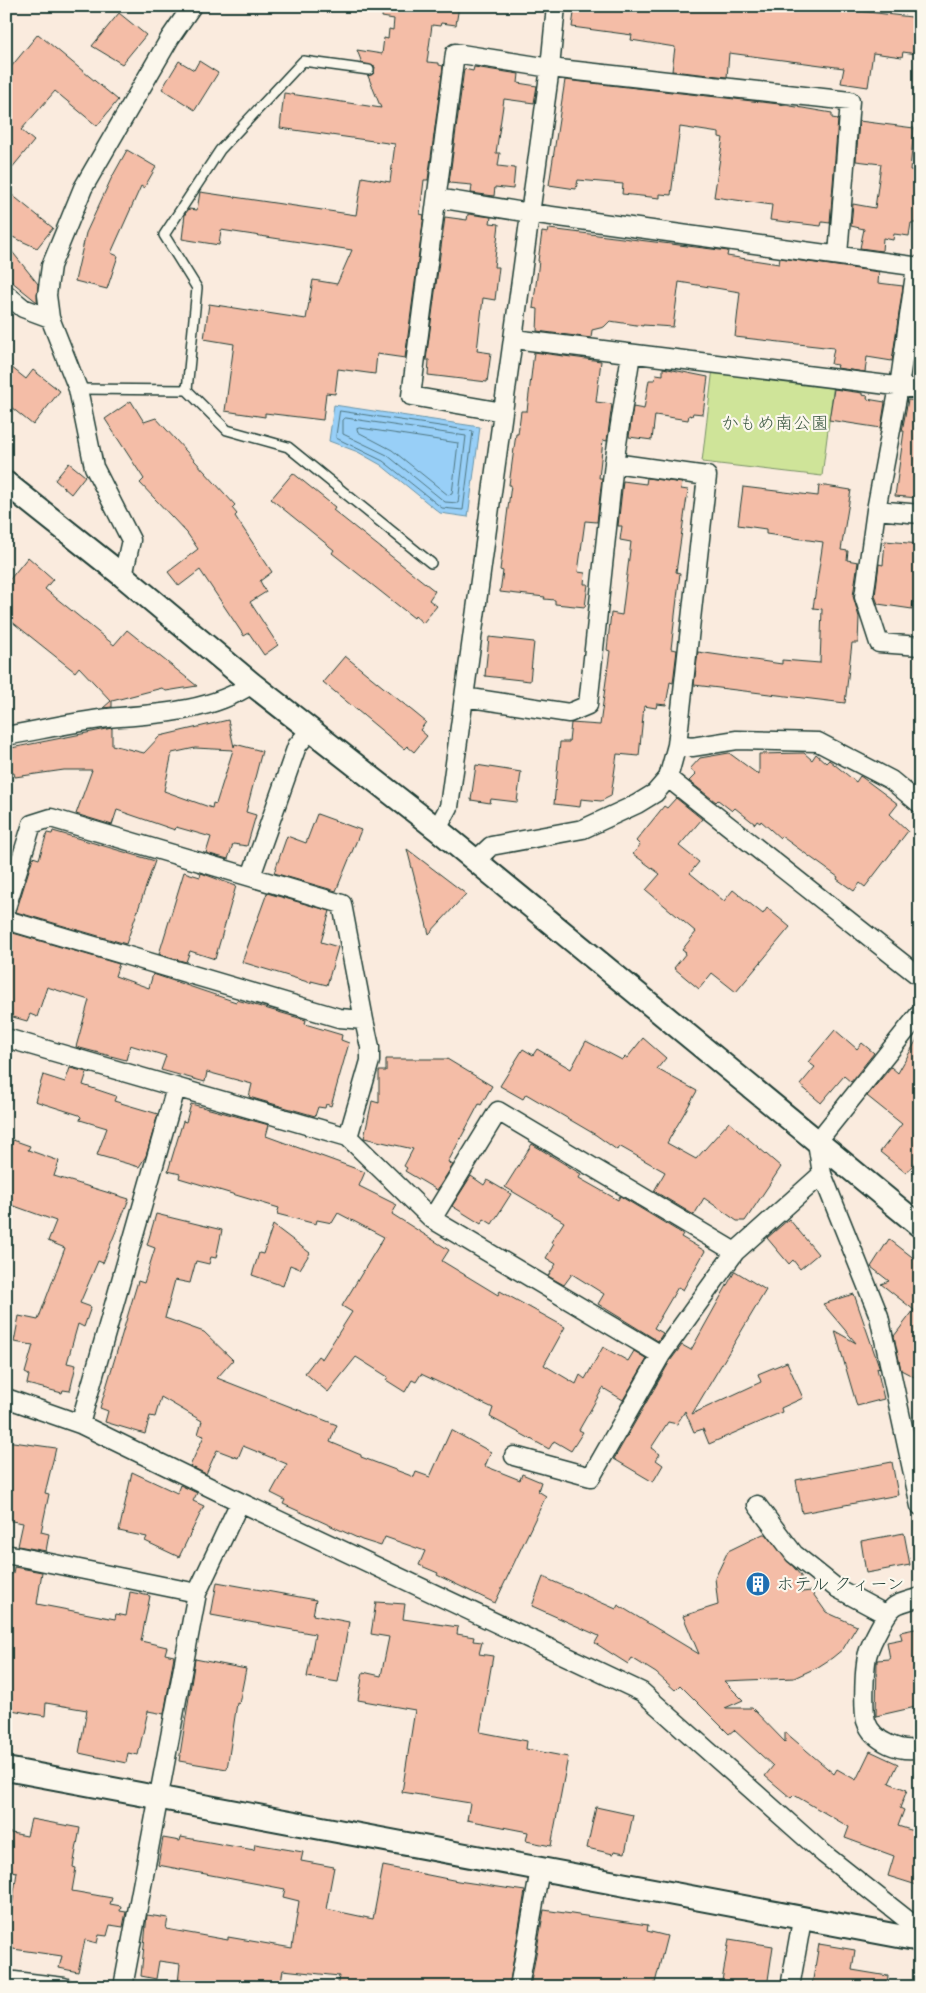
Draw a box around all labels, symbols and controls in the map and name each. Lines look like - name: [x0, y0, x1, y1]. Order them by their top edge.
- park label: かもめ南公園: [721, 412, 829, 434]
- building icon: ホテル クィーン: [745, 1571, 771, 1597]
- place label: ホテル クィーン: [776, 1573, 905, 1595]

